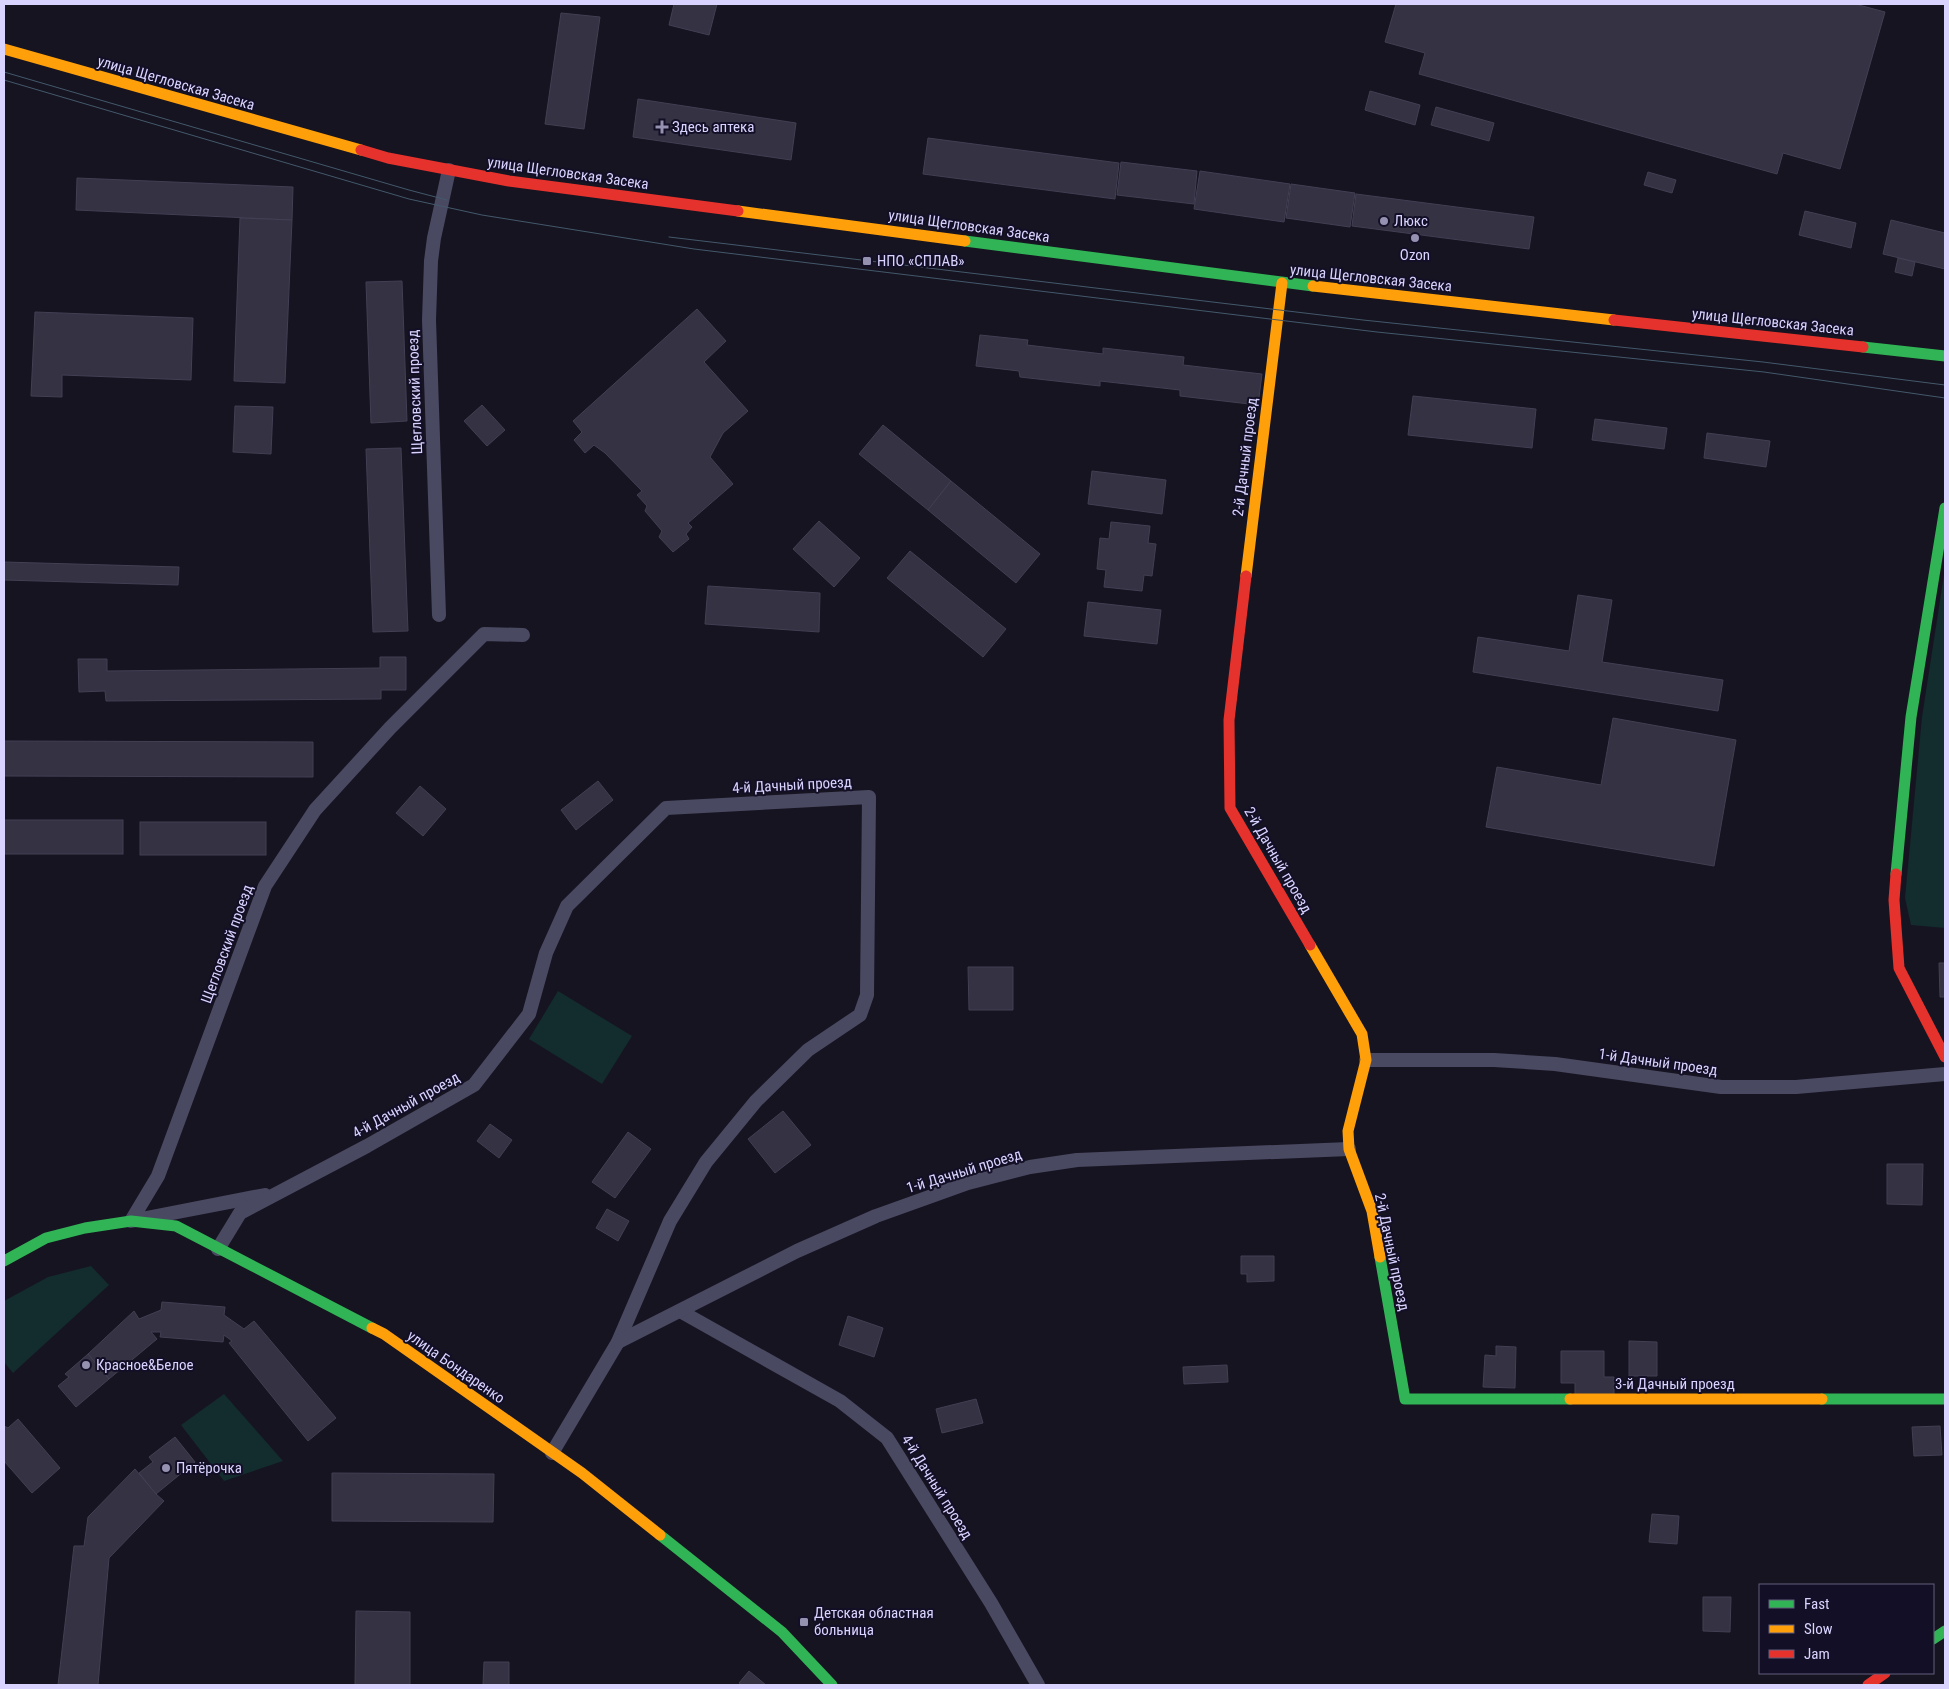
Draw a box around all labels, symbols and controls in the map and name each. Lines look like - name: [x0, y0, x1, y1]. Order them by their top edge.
- street label: улица Щегловская Засека: [95, 52, 257, 114]
- place label: Здесь аптека: [672, 118, 754, 136]
- marker: Здесь аптека: [656, 121, 668, 133]
- street label: улица Щегловская Засека: [486, 153, 650, 193]
- street label: улица Щегловская Засека: [887, 206, 1051, 246]
- place label: Люкс: [1394, 212, 1428, 230]
- marker: Люкс: [1378, 215, 1390, 227]
- marker: Ozon: [1409, 232, 1421, 244]
- place label: Ozon: [1400, 246, 1430, 264]
- place label: НПО «СПЛАВ»: [877, 252, 965, 270]
- marker: НПО «СПЛАВ»: [861, 255, 873, 267]
- street label: улица Щегловская Засека: [1289, 261, 1453, 295]
- street label: улица Щегловская Засека: [1691, 305, 1855, 339]
- street label: Щегловский проезд: [404, 329, 426, 455]
- street label: 2-й Дачный проезд: [1229, 396, 1261, 518]
- street label: 4-й Дачный проезд: [732, 773, 852, 797]
- street label: 2-й Дачный проезд: [1240, 804, 1316, 916]
- street label: Щегловский проезд: [197, 882, 257, 1006]
- street label: 1-й Дачный проезд: [1597, 1045, 1719, 1079]
- street label: 4-й Дачный проезд: [349, 1068, 463, 1142]
- street label: 1-й Дачный проезд: [904, 1145, 1024, 1197]
- street label: 2-й Дачный проезд: [1371, 1192, 1413, 1312]
- street label: улица Бондаренко: [404, 1327, 508, 1407]
- place label: Красное&Белое: [96, 1356, 194, 1374]
- marker: Красное&Белое: [80, 1359, 92, 1371]
- street label: 3-й Дачный проезд: [1615, 1375, 1735, 1393]
- street label: 4-й Дачный проезд: [898, 1431, 976, 1543]
- place label: Пятёрочка: [176, 1459, 242, 1477]
- marker: Пятёрочка: [160, 1462, 172, 1474]
- legend: [1759, 1584, 1934, 1674]
- text: Fast: [1804, 1595, 1829, 1613]
- place label: Детская областная больница: [814, 1604, 934, 1639]
- marker: Детская областная больница: [798, 1616, 810, 1628]
- text: Slow: [1804, 1620, 1833, 1638]
- text: Jam: [1804, 1645, 1830, 1663]

